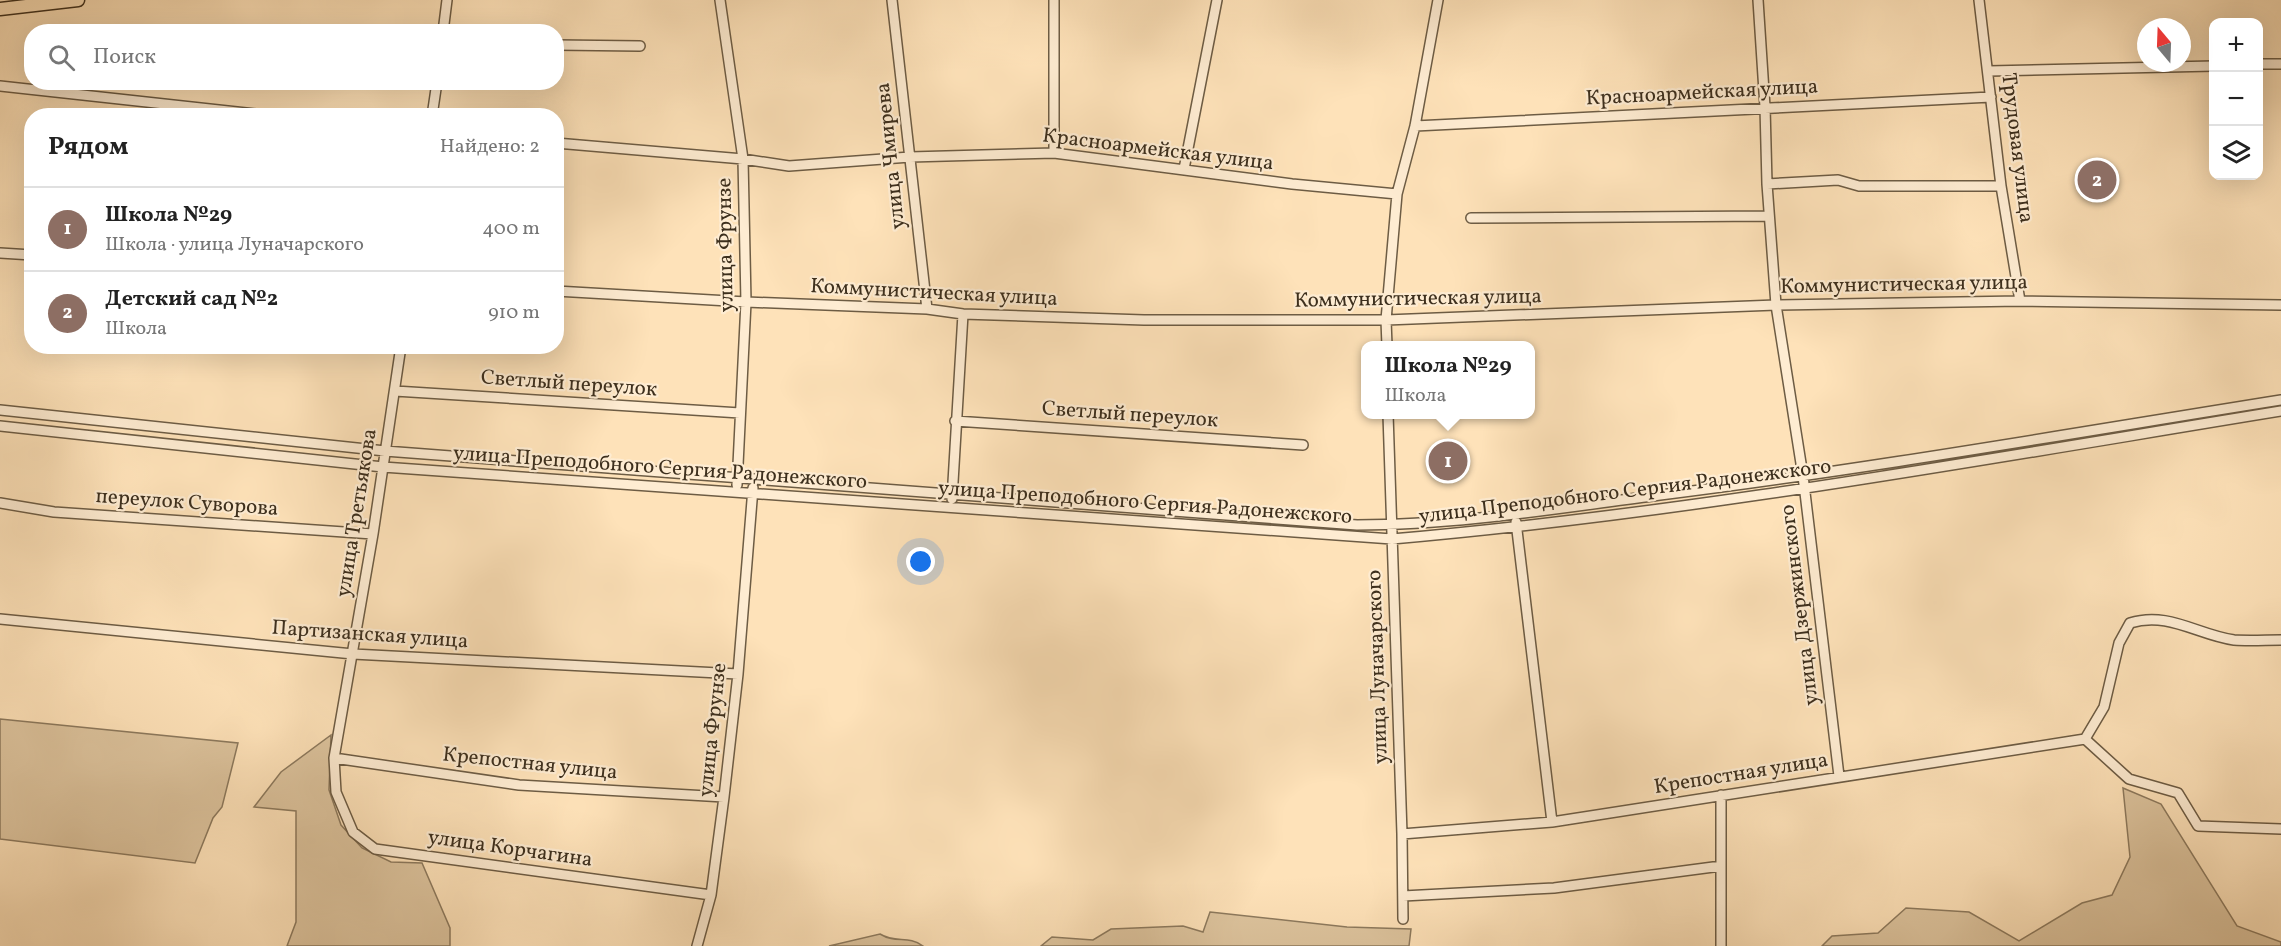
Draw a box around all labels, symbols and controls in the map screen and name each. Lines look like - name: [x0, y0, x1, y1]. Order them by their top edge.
- north arrow: [2137, 18, 2191, 72]
- map controls: [2209, 18, 2263, 180]
- button: +: [2209, 18, 2263, 72]
- search box: [24, 24, 564, 90]
- icon: search: [45, 41, 78, 74]
- text: Поиск: [93, 42, 156, 73]
- street label: Трудовая улица: [1993, 71, 2041, 225]
- street label: Красноармейская улица: [1585, 72, 1819, 114]
- button: −: [2209, 72, 2263, 126]
- street label: улица Чмирева: [869, 81, 913, 231]
- street label: Красноармейская улица: [1041, 121, 1275, 179]
- button: layers: [2209, 126, 2263, 180]
- text: Рядом: [48, 129, 128, 165]
- text: Найдено: 2: [440, 133, 540, 161]
- pin: 2: [2078, 158, 2116, 202]
- street label: улица Фрунзе: [710, 177, 742, 313]
- text: Школа №29: [105, 200, 232, 231]
- text: 1: [63, 215, 72, 243]
- text: 400 m: [482, 215, 540, 243]
- text: Школа · улица Луначарского: [105, 231, 364, 259]
- street label: Коммунистическая улица: [1780, 268, 2028, 302]
- street label: Коммунистическая улица: [810, 272, 1058, 314]
- street label: Коммунистическая улица: [1294, 282, 1542, 316]
- text: Детский сад №2: [105, 284, 278, 315]
- text: 2: [62, 299, 73, 327]
- text: 910 m: [488, 299, 540, 327]
- text: Школа: [105, 315, 167, 343]
- popup: [1361, 341, 1535, 419]
- text: Школа №29: [1384, 351, 1512, 382]
- street label: Светлый переулок: [480, 363, 658, 405]
- text: Школа: [1384, 382, 1446, 410]
- street label: Светлый переулок: [1041, 394, 1219, 436]
- street label: улица Третьякова: [329, 426, 385, 600]
- pin: 1: [1428, 438, 1468, 484]
- street label: улица Преподобного Сергия Радонежского: [452, 439, 868, 497]
- street label: улица Преподобного Сергия Радонежского: [1417, 452, 1833, 532]
- street label: улица Преподобного Сергия Радонежского: [937, 474, 1353, 532]
- street label: переулок Суворова: [95, 482, 279, 524]
- street label: улица Дзержинского: [1773, 503, 1827, 707]
- your location: [906, 547, 935, 576]
- street label: улица Луначарского: [1360, 569, 1396, 765]
- street label: Партизанская улица: [271, 614, 469, 656]
- street label: улица Фрунзе: [692, 662, 734, 798]
- street label: Крепостная улица: [441, 740, 619, 788]
- street label: Крепостная улица: [1652, 746, 1830, 802]
- street label: улица Корчагина: [426, 823, 594, 875]

